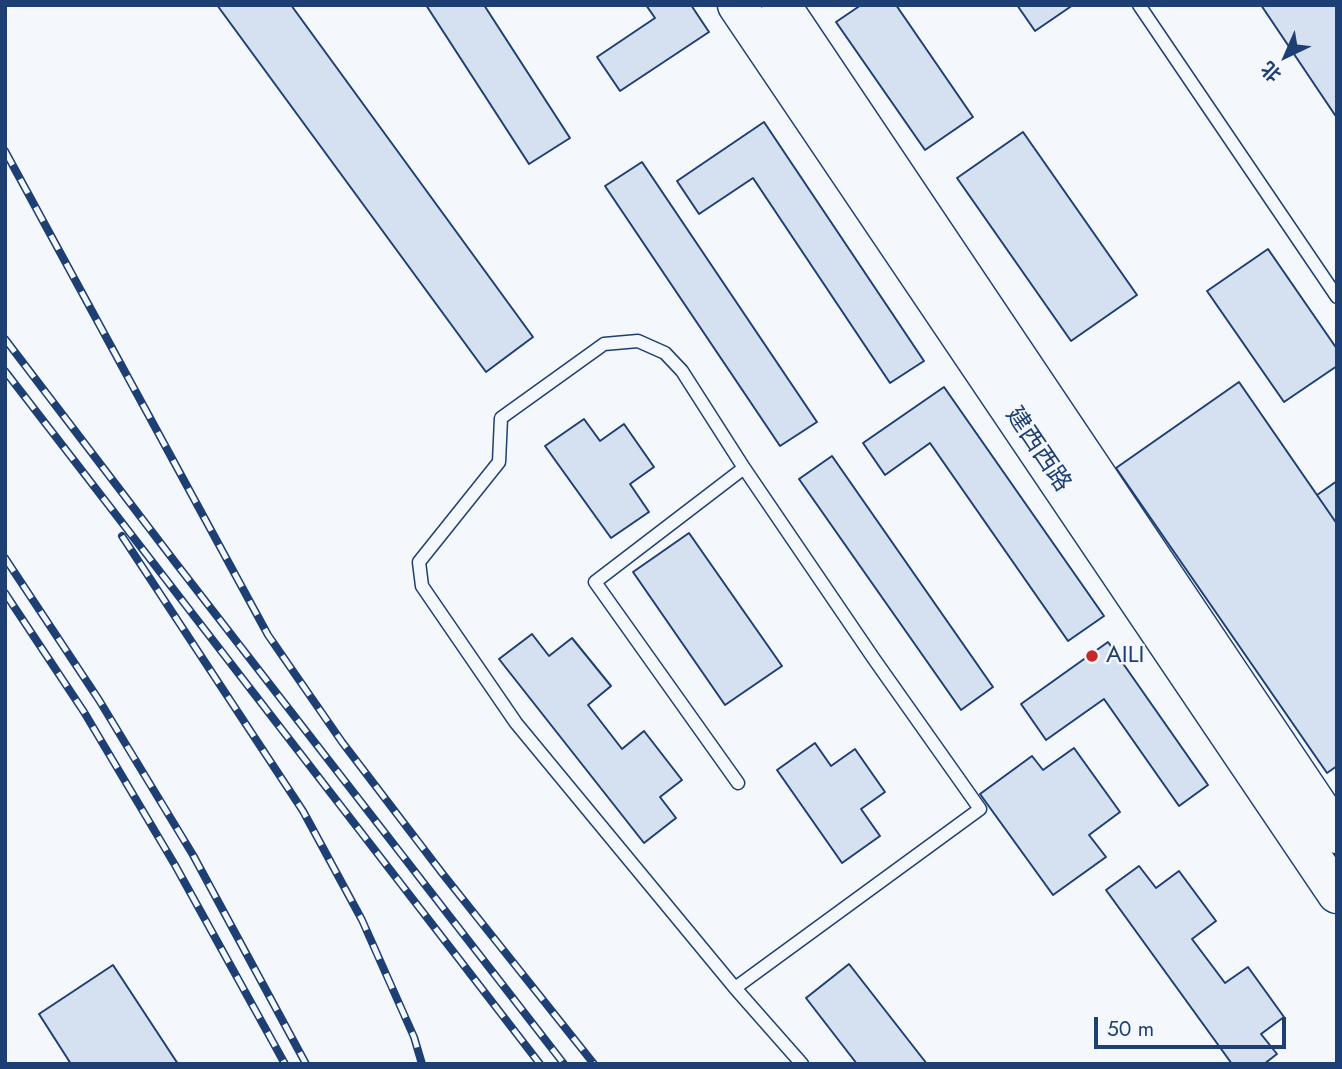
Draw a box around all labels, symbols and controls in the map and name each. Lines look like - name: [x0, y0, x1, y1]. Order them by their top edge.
- north arrow: [1251, 21, 1321, 91]
- text: 北: [1255, 55, 1287, 88]
- street label: 建西西路: [998, 402, 1076, 498]
- place label: AILI: [1106, 642, 1144, 670]
- marker: AILI: [1084, 648, 1100, 664]
- scale bar: [1097, 1002, 1290, 1046]
- text: 50 m: [1107, 1014, 1154, 1044]

